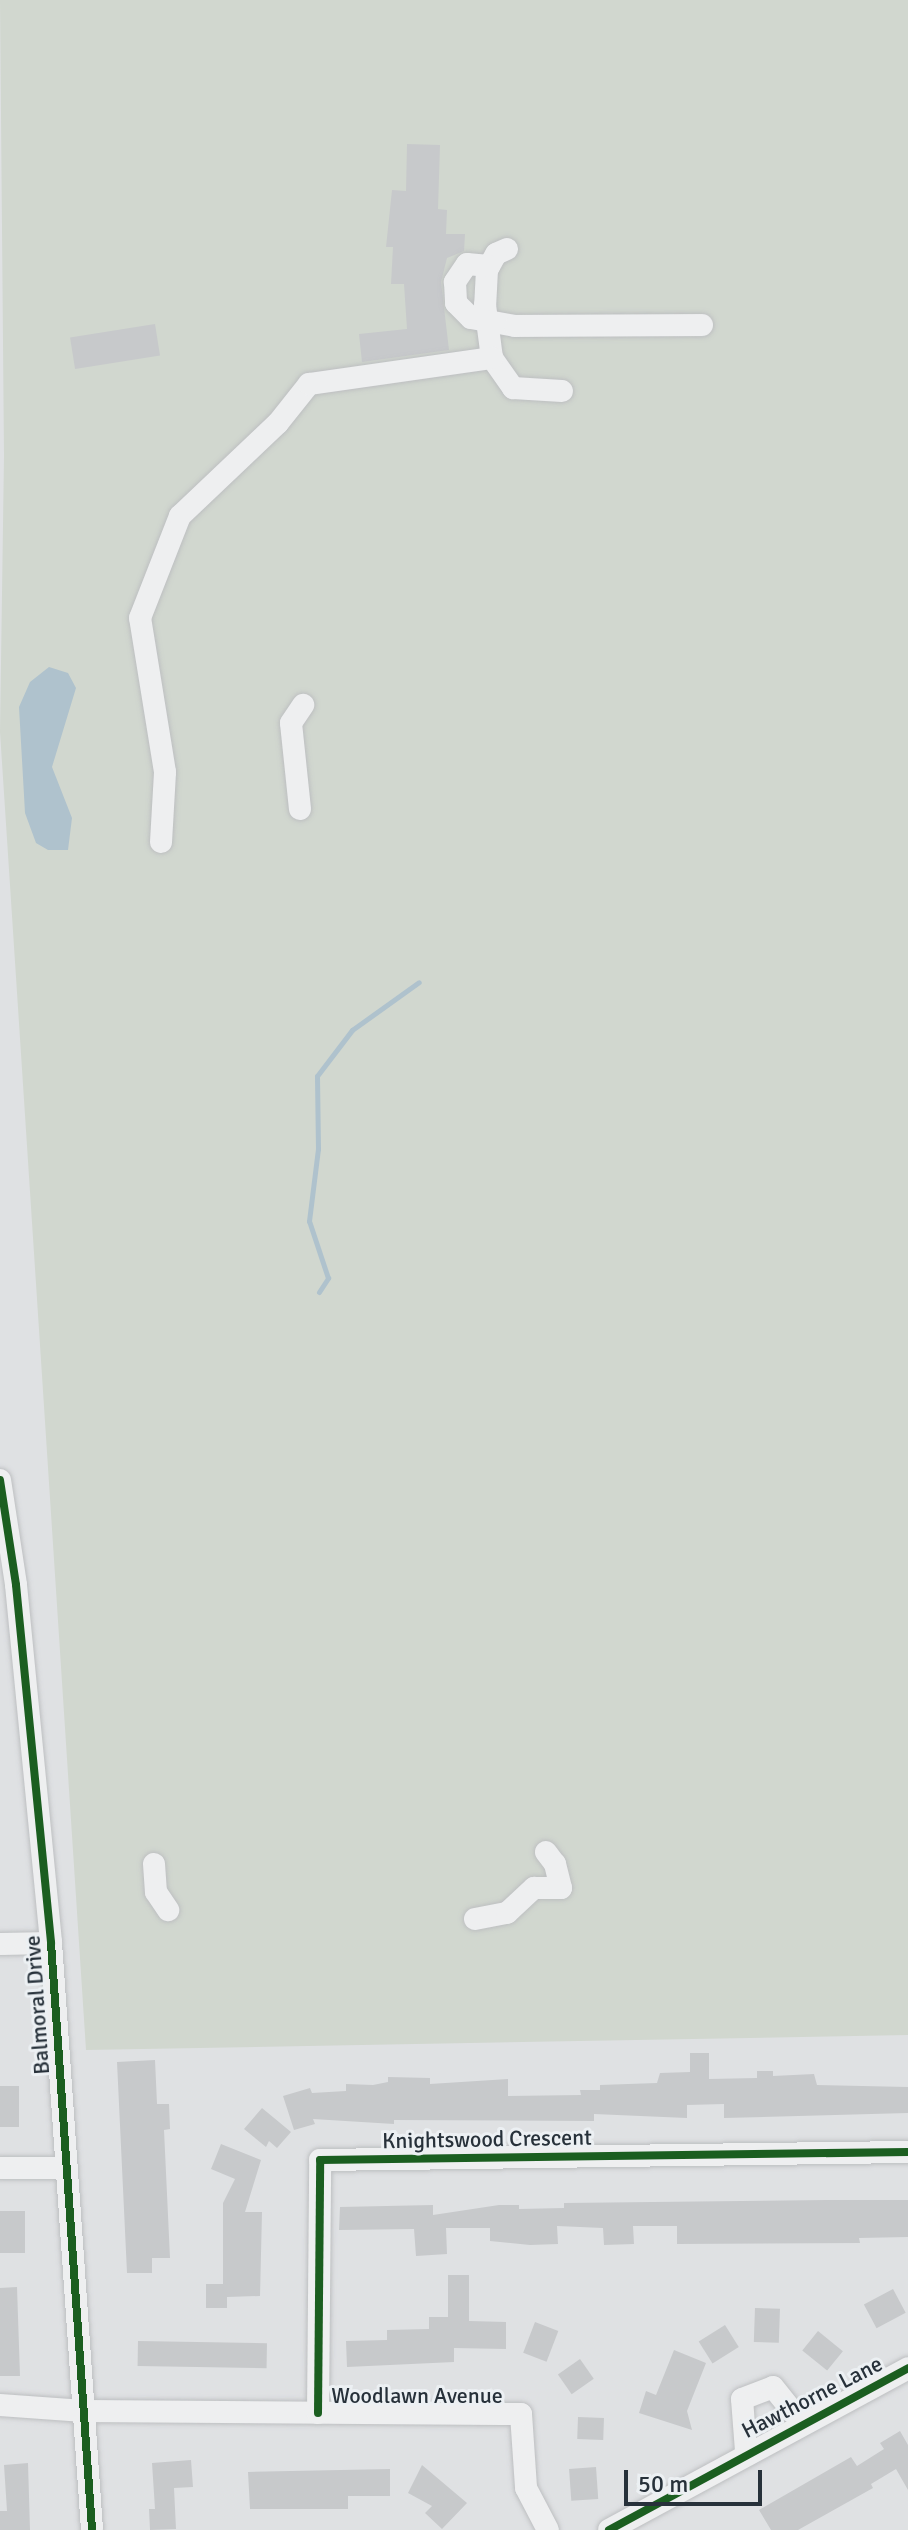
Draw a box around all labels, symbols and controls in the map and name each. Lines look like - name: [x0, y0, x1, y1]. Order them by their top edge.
- street label: Balmoral Drive: [19, 1935, 55, 2075]
- street label: Knightswood Crescent: [382, 2124, 592, 2154]
- street label: Hawthorne Lane: [737, 2350, 887, 2444]
- street label: Woodlawn Avenue: [331, 2383, 503, 2409]
- scale bar: [628, 2454, 766, 2504]
- text: 50 m: [638, 2469, 688, 2499]

